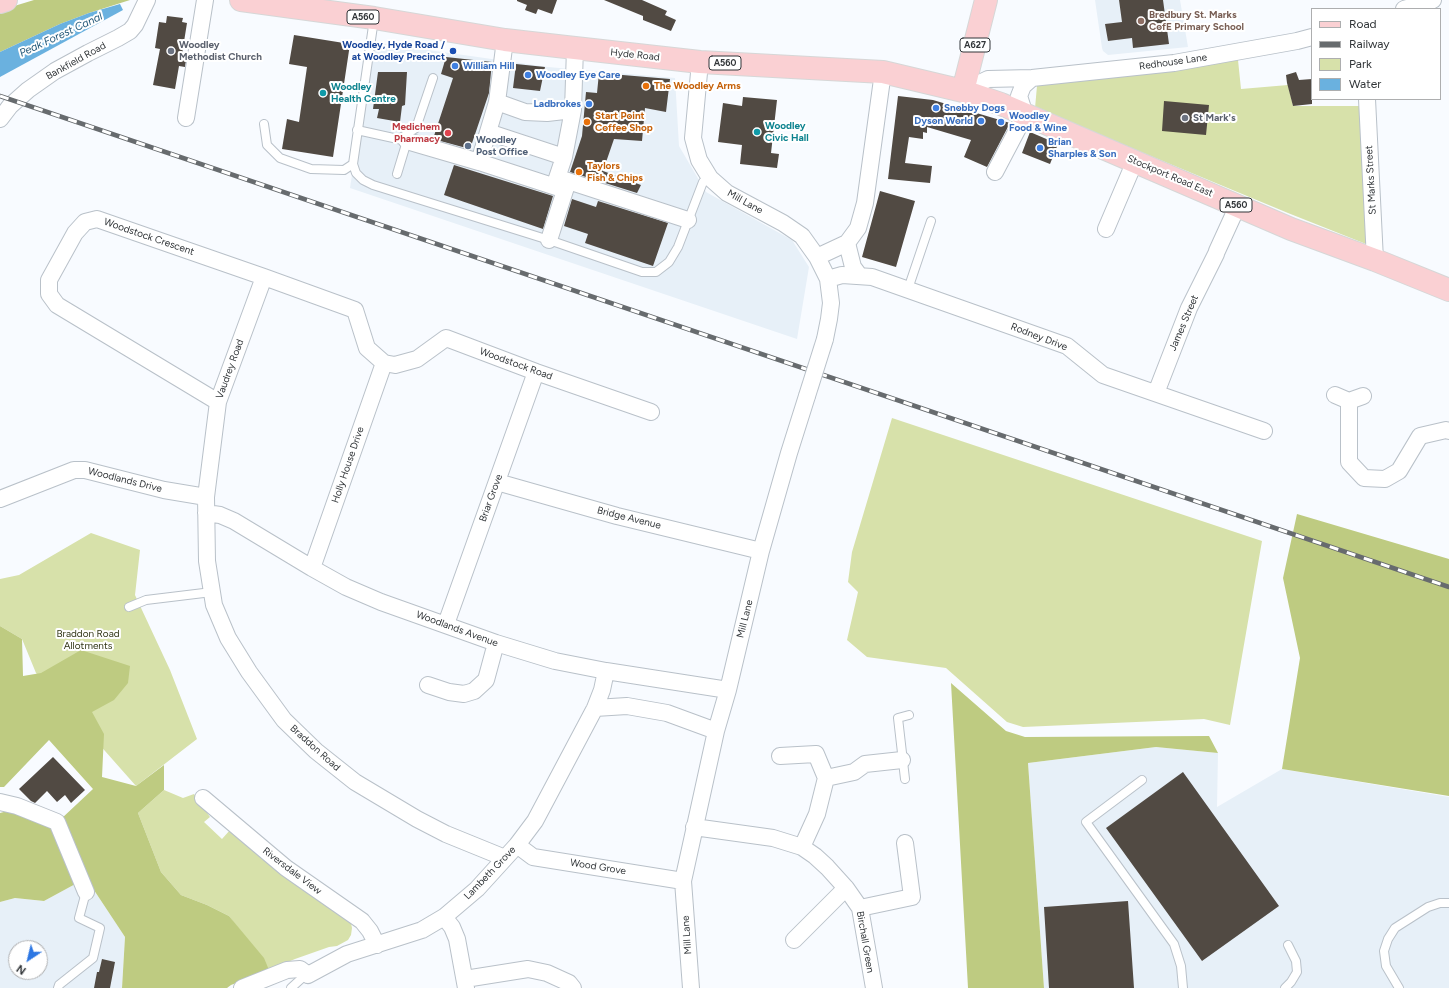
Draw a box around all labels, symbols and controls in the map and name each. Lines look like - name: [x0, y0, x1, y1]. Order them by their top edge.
- legend: [1311, 8, 1441, 100]
- place label: Bredbury St. Marks CofE Primary School: [1149, 9, 1244, 32]
- water label: Peak Forest Canal: [17, 10, 105, 60]
- road number: A560: [347, 10, 379, 24]
- marker: Bredbury St. Marks CofE Primary School: [1136, 16, 1146, 26]
- text: Road: [1349, 17, 1377, 31]
- text: Railway: [1349, 37, 1390, 51]
- road number: A627: [960, 38, 990, 52]
- place label: Woodley Methodist Church: [179, 39, 262, 62]
- place label: Woodley, Hyde Road / at Woodley Precinct: [342, 39, 445, 62]
- street label: Bankfield Road: [44, 40, 108, 82]
- marker: Woodley Methodist Church: [166, 46, 176, 56]
- marker: Woodley, Hyde Road / at Woodley Precinct: [448, 46, 458, 56]
- street label: Hyde Road: [610, 46, 660, 64]
- street label: Redhouse Lane: [1138, 51, 1208, 73]
- road number: A560: [709, 56, 741, 70]
- text: Park: [1349, 57, 1372, 71]
- place label: William Hill: [463, 60, 514, 72]
- marker: William Hill: [450, 61, 460, 71]
- place label: Woodley Eye Care: [536, 69, 620, 81]
- marker: Woodley Eye Care: [523, 70, 533, 80]
- text: Water: [1349, 77, 1381, 91]
- place label: The Woodley Arms: [654, 80, 741, 92]
- place label: Woodley Health Centre: [331, 81, 396, 104]
- marker: The Woodley Arms: [641, 81, 651, 91]
- marker: Woodley Health Centre: [318, 88, 328, 98]
- place label: Ladbrokes: [533, 98, 581, 110]
- marker: Ladbrokes: [584, 99, 594, 109]
- place label: Snobby Dogs: [944, 102, 1005, 114]
- marker: Snobby Dogs: [931, 103, 941, 113]
- place label: Start Point Coffee Shop: [595, 110, 653, 134]
- place label: Woodley Food & Wine: [1009, 110, 1067, 134]
- place label: St Mark's: [1193, 112, 1236, 124]
- marker: St Mark's: [1180, 113, 1190, 123]
- place label: Dyson World: [914, 115, 973, 127]
- marker: Dyson World: [976, 116, 986, 126]
- marker: Start Point Coffee Shop: [582, 117, 592, 127]
- marker: Woodley Food & Wine: [996, 117, 1006, 127]
- place label: Woodley Civic Hall: [765, 120, 809, 144]
- place label: Medichem Pharmacy: [392, 121, 440, 144]
- marker: Woodley Civic Hall: [752, 127, 762, 137]
- marker: Medichem Pharmacy: [443, 128, 453, 138]
- place label: Woodley Post Office: [476, 134, 528, 158]
- place label: Brian Sharples & Son: [1048, 136, 1116, 160]
- marker: Woodley Post Office: [463, 141, 473, 151]
- marker: Brian Sharples & Son: [1035, 143, 1045, 153]
- street label: St Marks Street: [1363, 145, 1379, 215]
- street label: Stockport Road East: [1125, 152, 1215, 200]
- place label: Taylors Fish & Chips: [587, 160, 643, 184]
- marker: Taylors Fish & Chips: [574, 167, 584, 177]
- street label: Mill Lane: [725, 187, 765, 217]
- road number: A560: [1220, 198, 1252, 212]
- street label: Woodstock Crescent: [102, 216, 196, 258]
- street label: James Street: [1167, 293, 1201, 353]
- street label: Rodney Drive: [1009, 321, 1069, 353]
- street label: Vaudrey Road: [214, 338, 246, 400]
- street label: Woodstock Road: [478, 345, 554, 383]
- street label: Holly House Drive: [329, 425, 367, 505]
- street label: Woodlands Drive: [87, 465, 163, 495]
- street label: Briar Grove: [477, 472, 505, 524]
- street label: Bridge Avenue: [596, 504, 662, 532]
- street label: Mill Lane: [734, 599, 756, 639]
- street label: Woodlands Avenue: [414, 609, 500, 649]
- park label: Braddon Road Allotments: [56, 628, 120, 652]
- street label: Braddon Road: [288, 722, 342, 774]
- street label: Lambeth Grove: [462, 844, 518, 902]
- street label: Riversdale View: [260, 845, 324, 897]
- street label: Wood Grove: [569, 857, 627, 877]
- street label: Birchall Green: [854, 910, 876, 974]
- street label: Mill Lane: [680, 915, 694, 955]
- north arrow: [8, 940, 48, 980]
- text: N: [14, 962, 29, 977]

